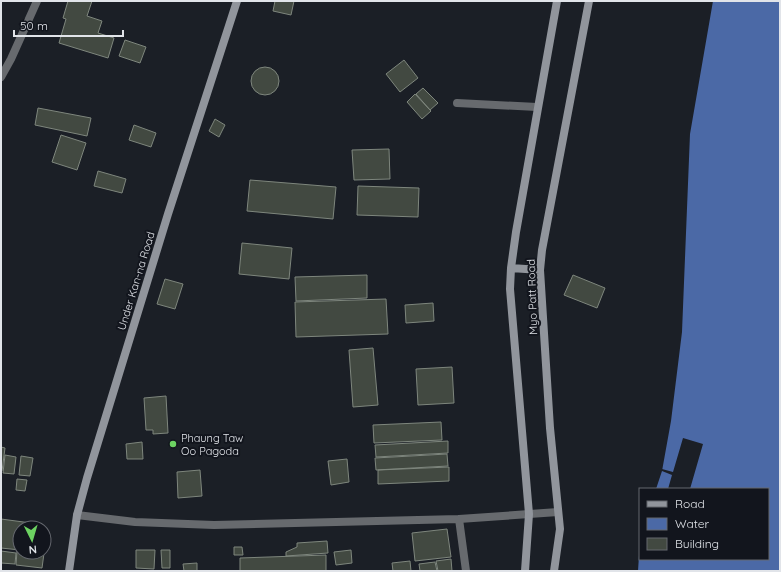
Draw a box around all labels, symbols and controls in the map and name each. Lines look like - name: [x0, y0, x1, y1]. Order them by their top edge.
- scale bar: [14, 12, 123, 38]
- text: 50 m: [20, 18, 48, 33]
- street label: Under Kan-na Road: [114, 230, 158, 332]
- street label: Myo Patt Road: [524, 259, 540, 335]
- place label: Phaung Taw Oo Pagoda: [181, 431, 243, 458]
- marker: Phaung Taw Oo Pagoda: [168, 439, 178, 449]
- legend: [639, 488, 769, 560]
- text: Road: [675, 496, 705, 511]
- text: Water: [675, 516, 710, 531]
- north arrow: [12, 520, 52, 560]
- text: Building: [675, 536, 719, 551]
- text: N: [28, 543, 38, 557]

